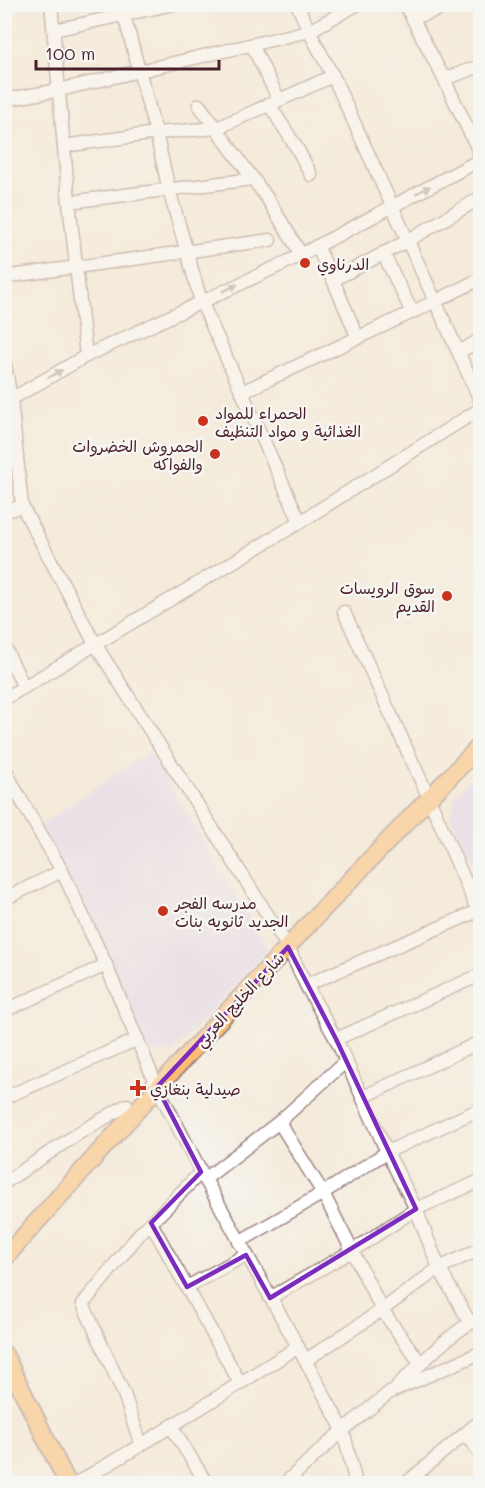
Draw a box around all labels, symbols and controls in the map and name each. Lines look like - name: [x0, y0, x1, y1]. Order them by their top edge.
- scale bar: [36, 33, 219, 71]
- text: 100 m: [45, 41, 95, 65]
- one-way arrow: [415, 185, 432, 195]
- place label: الدرناوي: [317, 253, 369, 276]
- marker: الدرناوي: [298, 256, 312, 270]
- one-way arrow: [222, 283, 239, 292]
- one-way arrow: [47, 369, 64, 379]
- place label: الحمراء للمواد الغذائية و مواد التنظيف: [215, 402, 361, 442]
- marker: الحمراء للمواد الغذائية و مواد التنظيف: [196, 414, 210, 428]
- place label: الحمروش الخضروات والفواكه: [72, 435, 203, 475]
- marker: الحمروش الخضروات والفواكه: [208, 447, 222, 461]
- place label: سوق الرويسات القديم: [340, 577, 435, 619]
- marker: سوق الرويسات القديم: [440, 589, 454, 603]
- place label: مدرسه الفجر الجديد ثانويه بنات: [173, 892, 288, 932]
- marker: مدرسه الفجر الجديد ثانويه بنات: [156, 904, 170, 918]
- street label: شارع الخليج العربي: [190, 947, 292, 1054]
- place label: صيدلية بنغازي: [150, 1078, 241, 1101]
- marker: صيدلية بنغازي: [131, 1081, 145, 1095]

